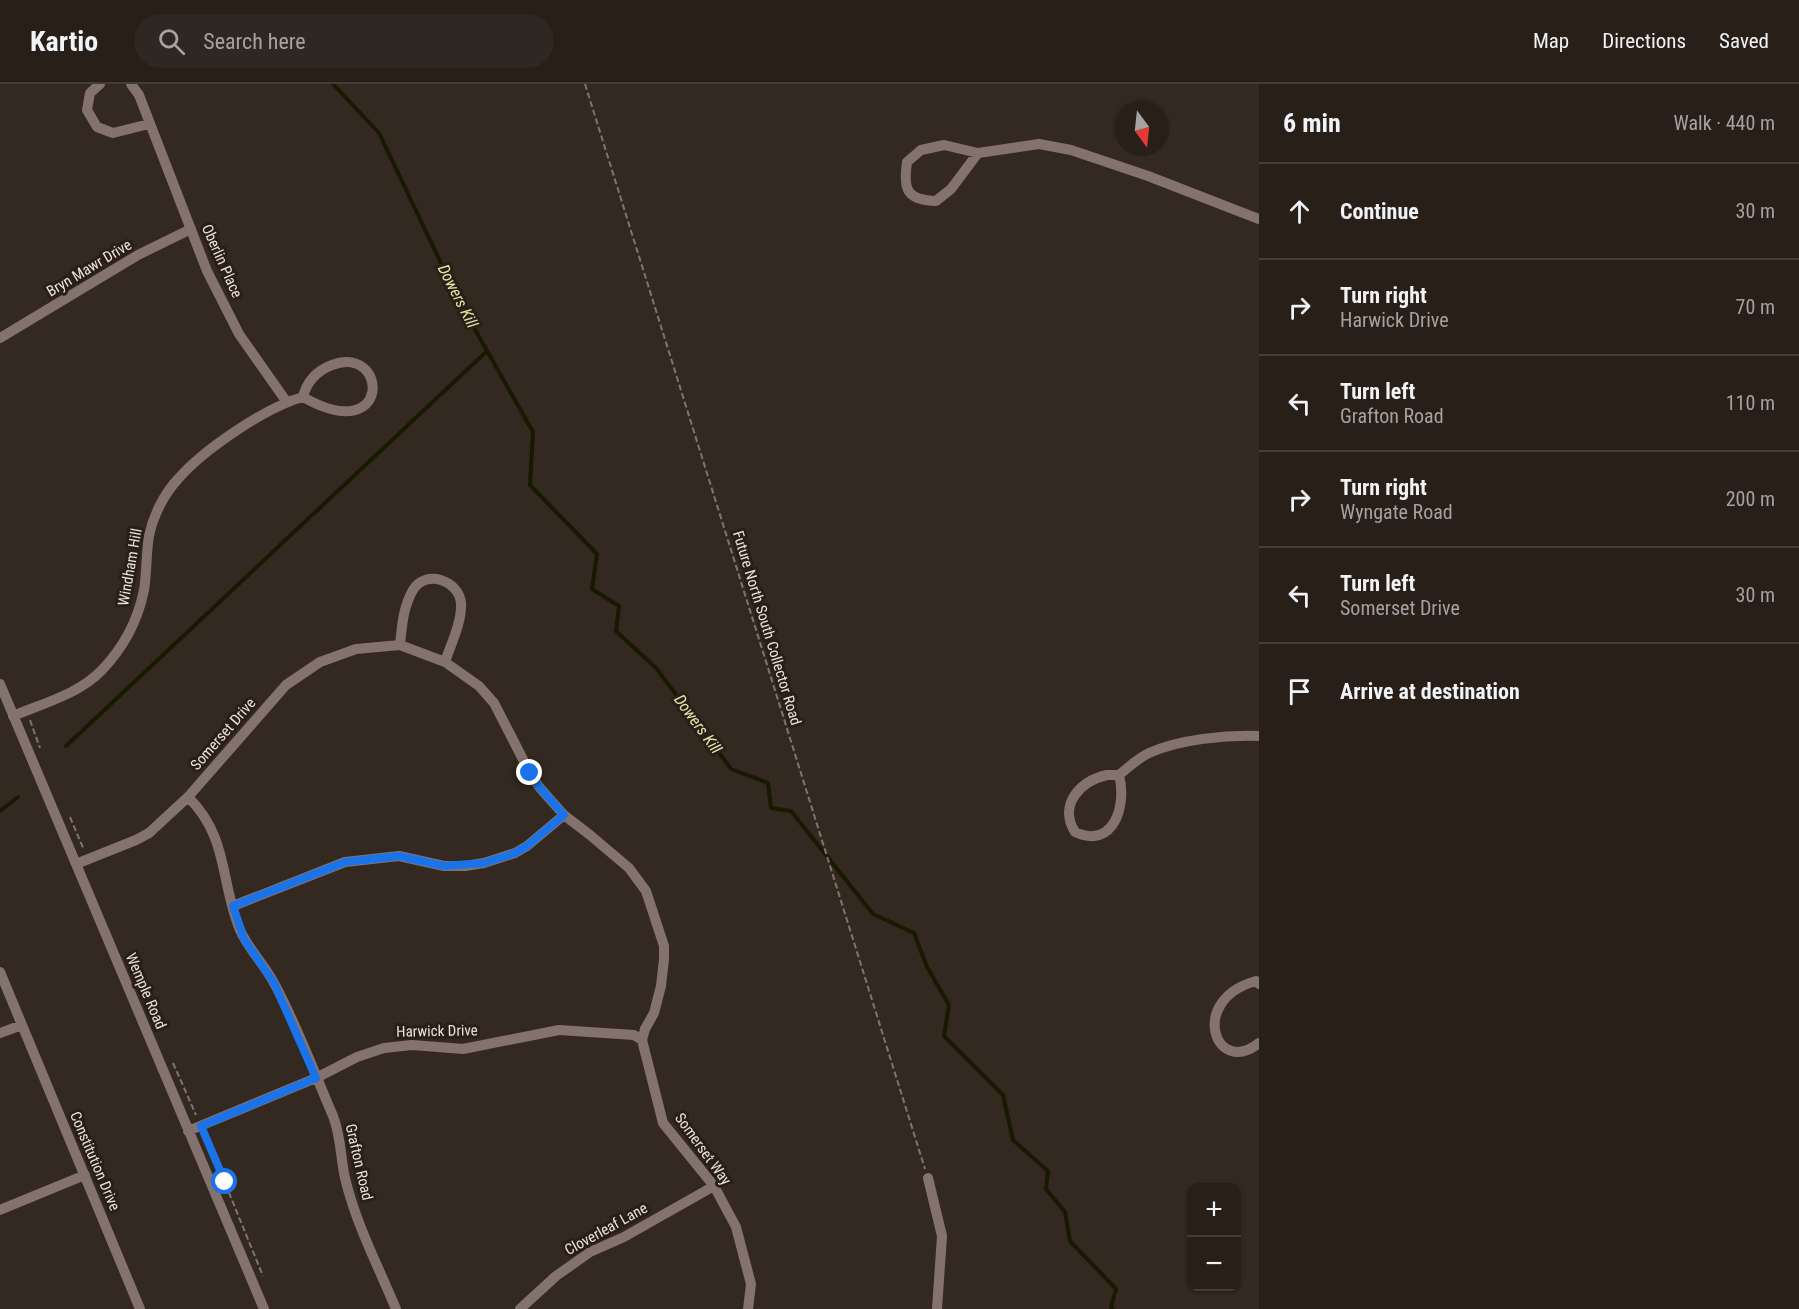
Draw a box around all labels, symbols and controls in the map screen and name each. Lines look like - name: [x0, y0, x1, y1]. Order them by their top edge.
- search box: [134, 14, 554, 68]
- text: Kartio: [30, 25, 98, 58]
- icon: search: [155, 25, 188, 58]
- text: Search here: [203, 29, 306, 54]
- text: Map: [1533, 29, 1569, 53]
- text: Directions: [1602, 29, 1686, 53]
- text: Saved: [1719, 29, 1769, 53]
- north arrow: [1115, 102, 1169, 156]
- text: 6 min: [1283, 108, 1341, 138]
- text: Walk · 440 m: [1674, 111, 1775, 135]
- icon: ahead: [1283, 195, 1316, 228]
- text: Continue: [1340, 199, 1419, 224]
- text: 30 m: [1736, 199, 1775, 223]
- street label: Oberlin Place: [198, 221, 246, 301]
- street label: Bryn Mawr Drive: [43, 236, 135, 300]
- water label: Dowers Kill: [434, 261, 482, 331]
- text: Turn right: [1340, 283, 1427, 308]
- icon: right: [1283, 291, 1316, 324]
- text: 70 m: [1736, 295, 1775, 319]
- text: Harwick Drive: [1340, 308, 1449, 332]
- text: Turn left: [1340, 379, 1415, 404]
- icon: left: [1283, 387, 1316, 420]
- text: 110 m: [1726, 391, 1775, 415]
- text: Grafton Road: [1340, 404, 1444, 428]
- text: Turn right: [1340, 475, 1427, 500]
- icon: right: [1283, 483, 1316, 516]
- text: 200 m: [1726, 487, 1775, 511]
- text: Wyngate Road: [1340, 500, 1453, 524]
- street label: Windham Hill: [114, 527, 146, 607]
- street label: Future North South Collector Road: [729, 529, 805, 727]
- text: Turn left: [1340, 571, 1415, 596]
- icon: left: [1283, 579, 1316, 612]
- text: 30 m: [1736, 583, 1775, 607]
- text: Somerset Drive: [1340, 596, 1460, 620]
- icon: arrive: [1283, 675, 1316, 708]
- text: Arrive at destination: [1340, 679, 1520, 704]
- water label: Dowers Kill: [670, 691, 726, 758]
- street label: Somerset Drive: [187, 694, 259, 774]
- route end: [516, 759, 542, 785]
- street label: Wemple Road: [122, 950, 170, 1032]
- street label: Harwick Drive: [396, 1021, 478, 1041]
- street label: Constitution Drive: [66, 1109, 124, 1213]
- street label: Somerset Way: [671, 1110, 735, 1188]
- street label: Grafton Road: [341, 1122, 377, 1202]
- route start: [211, 1168, 237, 1194]
- map controls: [1187, 1183, 1241, 1291]
- button: +: [1187, 1183, 1241, 1237]
- street label: Cloverleaf Lane: [562, 1199, 650, 1259]
- button: −: [1187, 1237, 1241, 1291]

